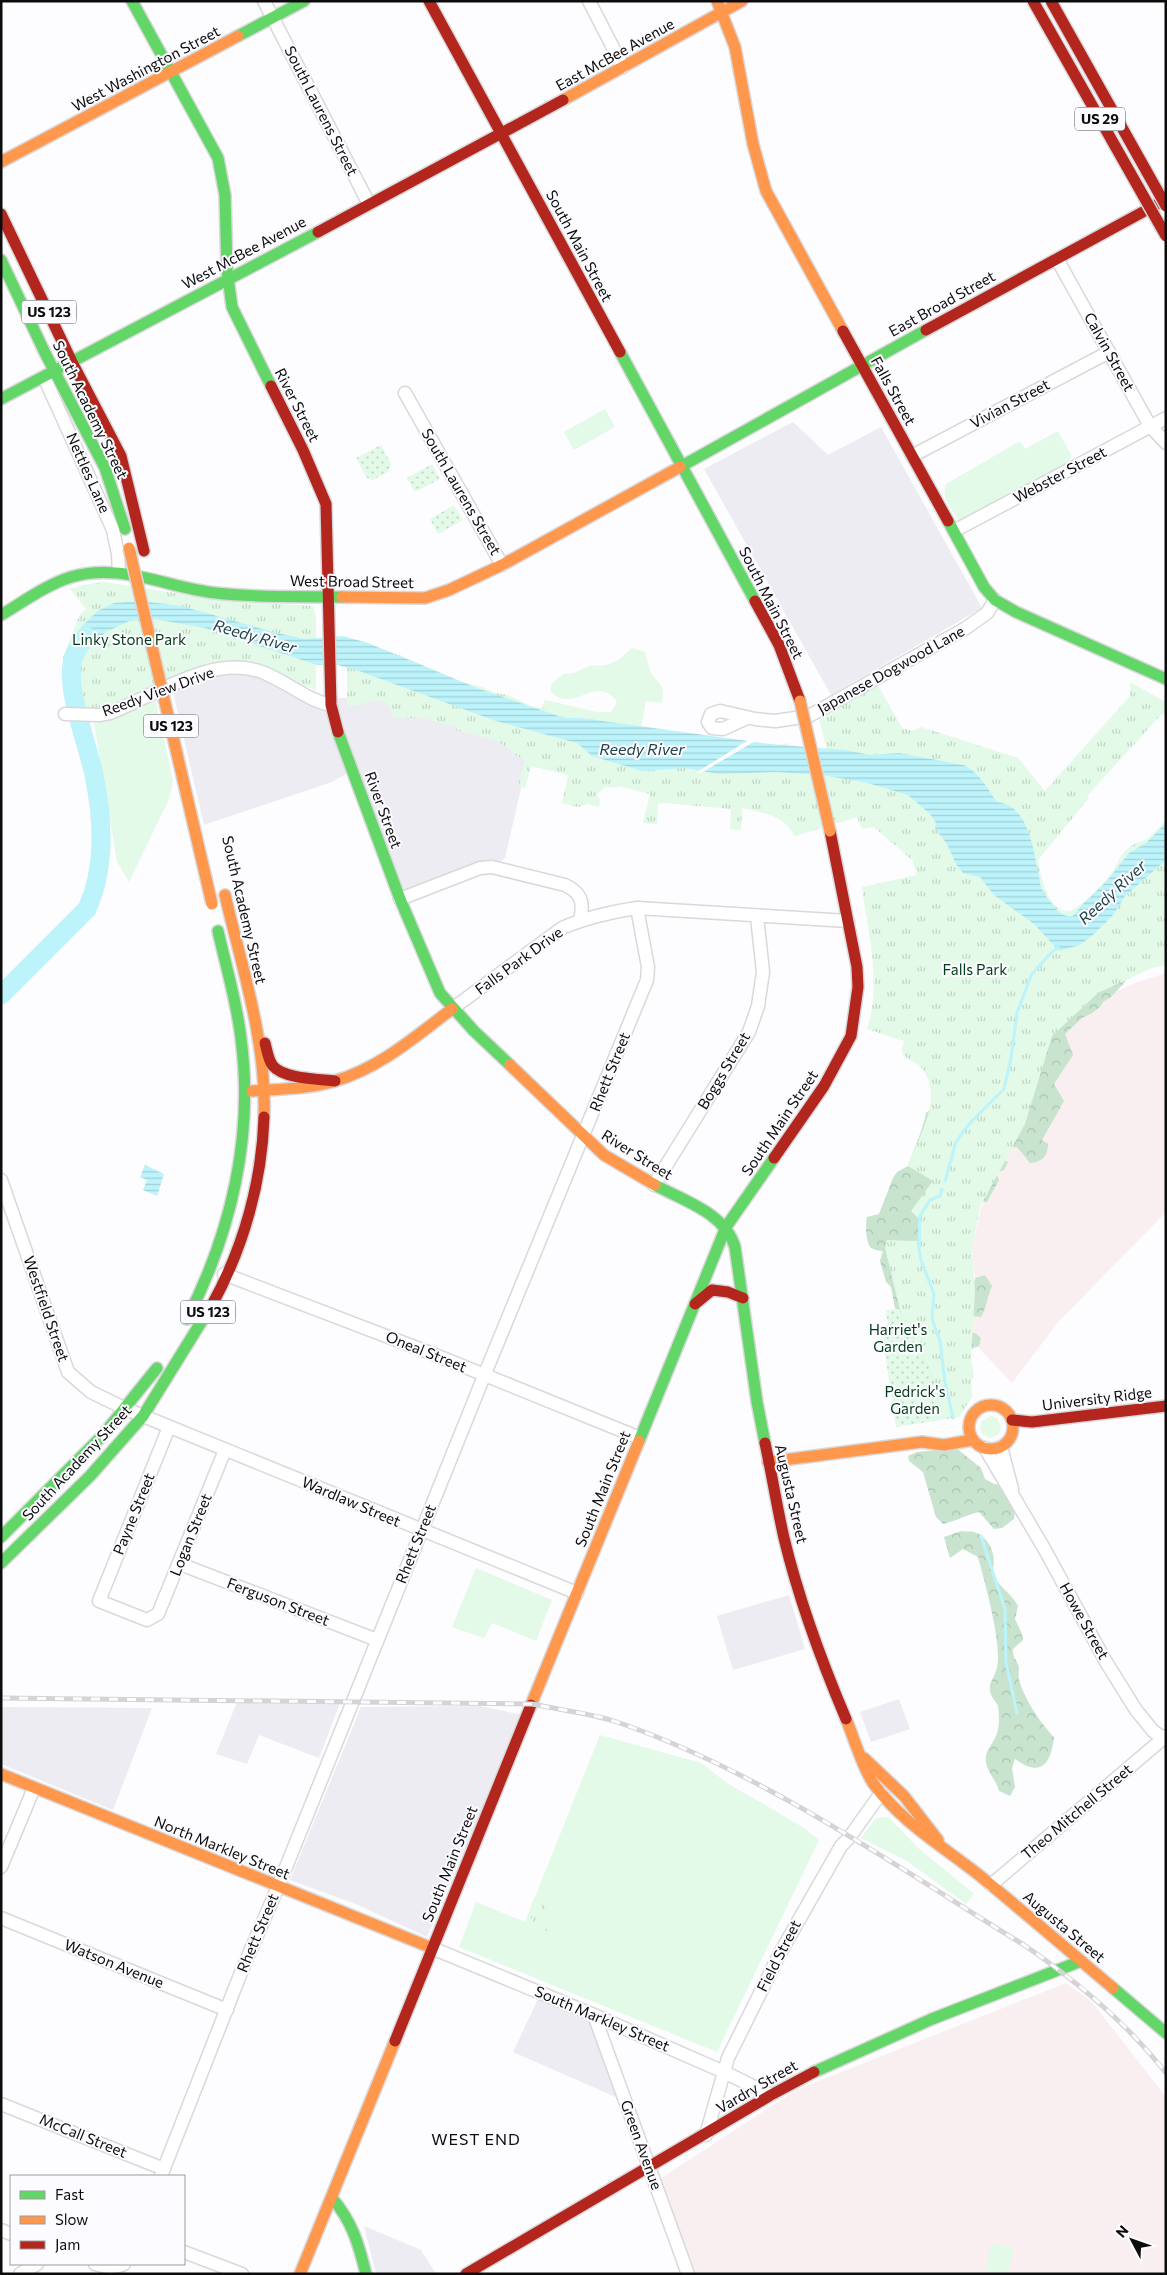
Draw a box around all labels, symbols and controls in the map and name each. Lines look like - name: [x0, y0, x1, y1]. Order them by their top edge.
- street label: East McBee Avenue: [552, 14, 677, 94]
- street label: West Washington Street: [68, 21, 223, 115]
- street label: South Laurens Street: [281, 43, 362, 178]
- road number: US 29: [1075, 108, 1125, 130]
- street label: South Main Street: [543, 187, 617, 304]
- street label: West McBee Avenue: [178, 212, 309, 292]
- street label: East Broad Street: [885, 266, 998, 340]
- road number: US 123: [22, 300, 76, 324]
- street label: Calvin Street: [1081, 309, 1139, 394]
- street label: South Academy Street: [50, 338, 132, 482]
- street label: Falls Street: [868, 353, 920, 428]
- street label: River Street: [272, 365, 324, 445]
- street label: Vivian Street: [967, 375, 1052, 432]
- street label: South Laurens Street: [418, 425, 505, 558]
- street label: Nettles Lane: [63, 430, 115, 516]
- street label: Webster Street: [1010, 442, 1109, 506]
- street label: South Main Street: [736, 543, 808, 662]
- street label: West Broad Street: [290, 571, 414, 591]
- water label: Reedy River: [211, 615, 299, 657]
- street label: Japanese Dogwood Lane: [814, 621, 967, 717]
- park label: Linky Stone Park: [72, 630, 186, 648]
- street label: Reedy View Drive: [99, 662, 216, 720]
- road number: US 123: [144, 714, 198, 738]
- water label: Reedy River: [599, 739, 685, 758]
- street label: River Street: [362, 769, 406, 851]
- street label: South Academy Street: [219, 834, 271, 986]
- water label: Reedy River: [1074, 855, 1150, 928]
- street label: Falls Park Drive: [471, 922, 566, 998]
- park label: Falls Park: [943, 960, 1007, 978]
- street label: Rhett Street: [585, 1029, 633, 1114]
- street label: Boggs Street: [693, 1029, 753, 1112]
- street label: South Main Street: [737, 1066, 821, 1179]
- street label: River Street: [599, 1125, 676, 1183]
- street label: Westfield Street: [20, 1253, 73, 1364]
- road number: US 123: [180, 1300, 236, 1324]
- park label: Harriet's Garden: [869, 1320, 928, 1355]
- street label: Oneal Street: [383, 1327, 469, 1375]
- park label: Pedrick's Garden: [885, 1382, 946, 1417]
- street label: University Ridge: [1041, 1382, 1153, 1414]
- street label: South Academy Street: [18, 1401, 135, 1524]
- street label: South Main Street: [571, 1428, 634, 1549]
- street label: Augusta Street: [772, 1442, 812, 1545]
- street label: Payne Street: [109, 1470, 158, 1557]
- street label: Wardlaw Street: [299, 1472, 403, 1530]
- street label: Logan Street: [165, 1491, 215, 1578]
- street label: Rhett Street: [391, 1501, 439, 1586]
- street label: Ferguson Street: [225, 1573, 332, 1629]
- street label: Howe Street: [1056, 1579, 1113, 1662]
- street label: Theo Mitchell Street: [1017, 1760, 1135, 1863]
- street label: South Main Street: [418, 1803, 481, 1924]
- street label: North Markley Street: [152, 1812, 293, 1883]
- street label: Augusta Street: [1020, 1887, 1109, 1966]
- street label: Rhett Street: [232, 1890, 282, 1975]
- street label: Field Street: [752, 1917, 804, 1994]
- street label: Watson Avenue: [62, 1935, 167, 1991]
- street label: South Markley Street: [532, 1982, 672, 2055]
- street label: Vardry Street: [713, 2056, 800, 2117]
- street label: Green Avenue: [617, 2097, 667, 2192]
- street label: McCall Street: [37, 2109, 130, 2161]
- district label: WEST END: [431, 2129, 521, 2148]
- legend: [10, 2175, 185, 2265]
- text: Fast: [55, 2185, 84, 2203]
- text: Slow: [55, 2210, 88, 2228]
- north arrow: [1107, 2215, 1157, 2265]
- text: N: [1112, 2222, 1132, 2241]
- text: Jam: [55, 2235, 80, 2253]

